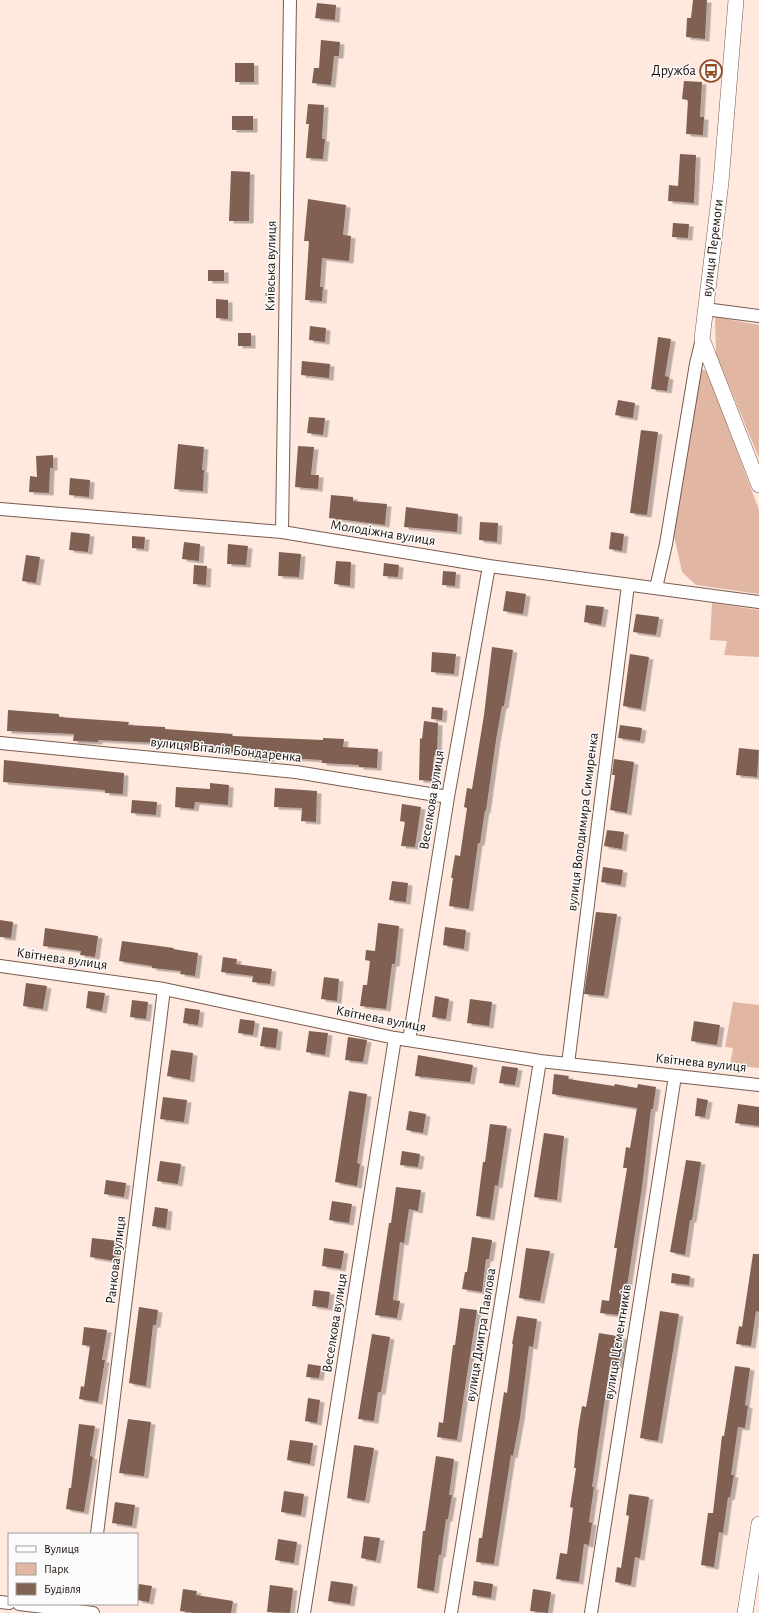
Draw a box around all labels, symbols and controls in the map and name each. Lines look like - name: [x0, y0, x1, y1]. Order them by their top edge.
- bus stop icon: Дружба: [698, 58, 724, 84]
- place label: Дружба: [652, 64, 697, 78]
- street label: вулиця Перемоги: [700, 198, 726, 298]
- street label: Київська вулиця: [263, 220, 279, 312]
- street label: Молодіжна вулиця: [329, 518, 437, 548]
- street label: вулиця Володимира Симиренка: [565, 731, 601, 912]
- street label: вулиця Віталія Бондаренка: [150, 735, 303, 765]
- street label: Веселкова вулиця: [417, 749, 447, 851]
- street label: Квітнева вулиця: [16, 946, 108, 972]
- street label: Квітнева вулиця: [335, 1003, 427, 1035]
- street label: Квітнева вулиця: [655, 1051, 747, 1075]
- street label: Ранкова вулиця: [104, 1215, 128, 1305]
- street label: вулиця Дмитра Павлова: [463, 1266, 499, 1403]
- street label: Веселкова вулиця: [320, 1272, 350, 1374]
- street label: вулиця Цементників: [602, 1283, 634, 1401]
- legend: [8, 1533, 138, 1605]
- text: Вулиця: [44, 1543, 79, 1556]
- text: Парк: [44, 1563, 69, 1575]
- text: Будівля: [44, 1583, 81, 1596]

